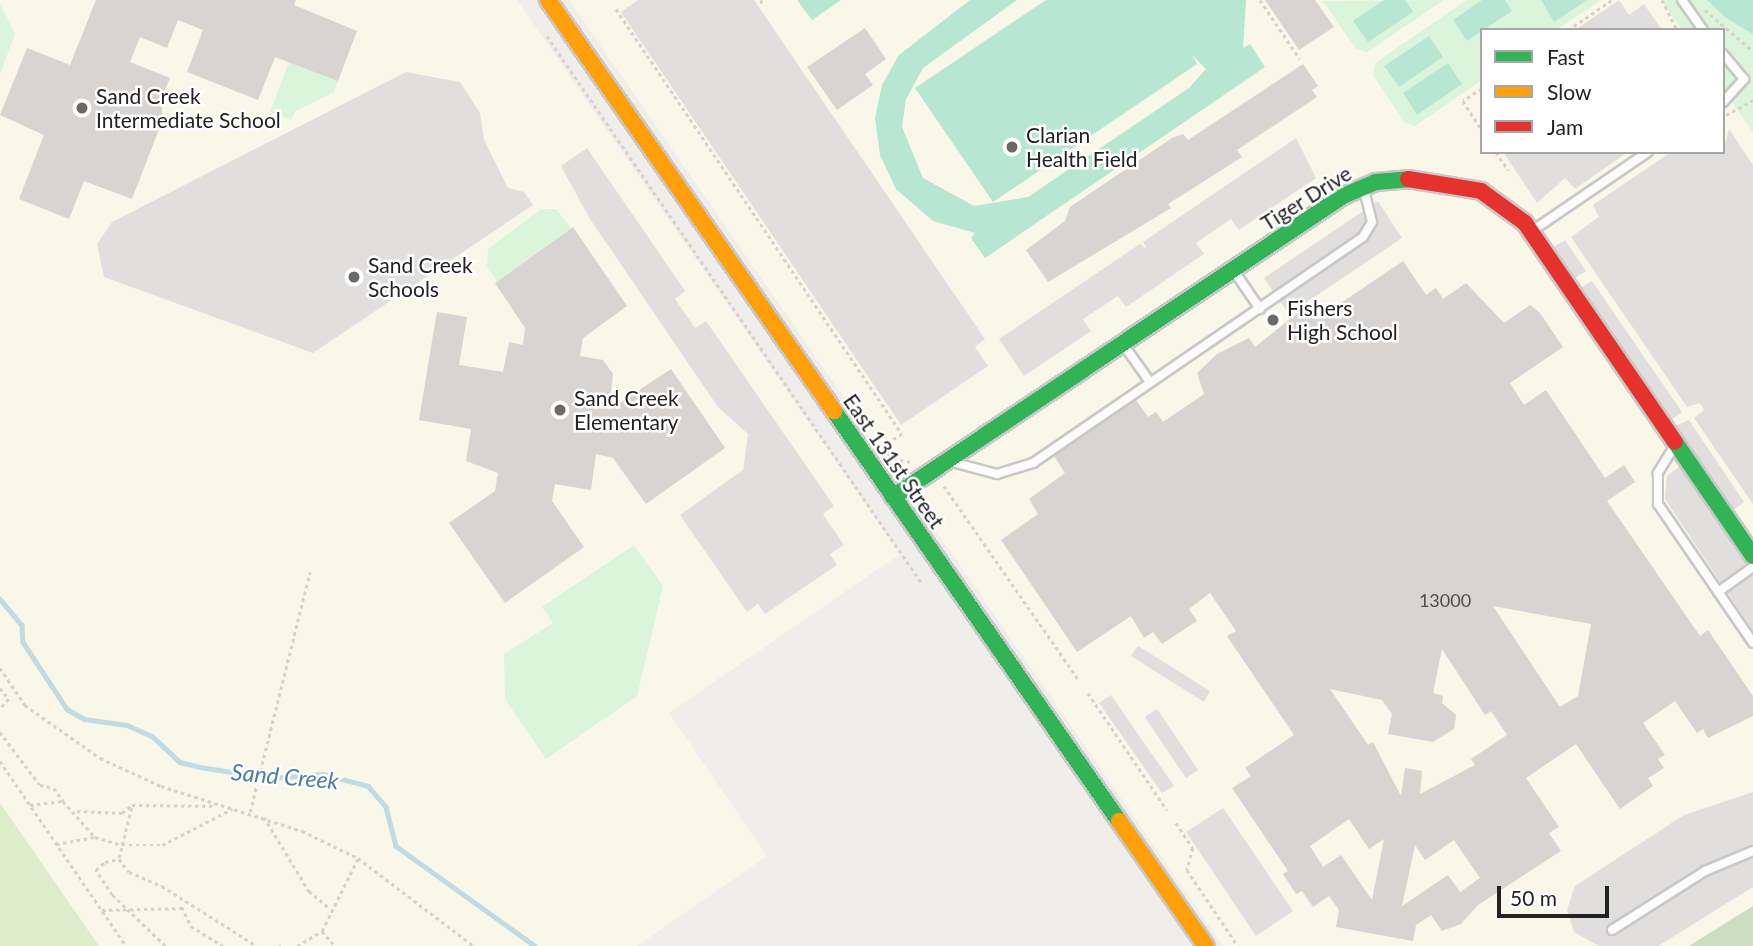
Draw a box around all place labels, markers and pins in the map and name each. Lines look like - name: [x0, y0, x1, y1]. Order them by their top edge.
- place label: Sand Creek Intermediate School: [96, 83, 281, 133]
- marker: Sand Creek Intermediate School: [74, 100, 90, 116]
- place label: Clarian Health Field: [1026, 122, 1137, 172]
- marker: Clarian Health Field: [1004, 139, 1020, 155]
- place label: Sand Creek Schools: [368, 252, 473, 302]
- marker: Sand Creek Schools: [346, 269, 362, 285]
- place label: Fishers High School: [1287, 295, 1398, 345]
- marker: Fishers High School: [1265, 312, 1281, 328]
- place label: Sand Creek Elementary: [574, 385, 679, 435]
- marker: Sand Creek Elementary: [552, 402, 568, 418]

